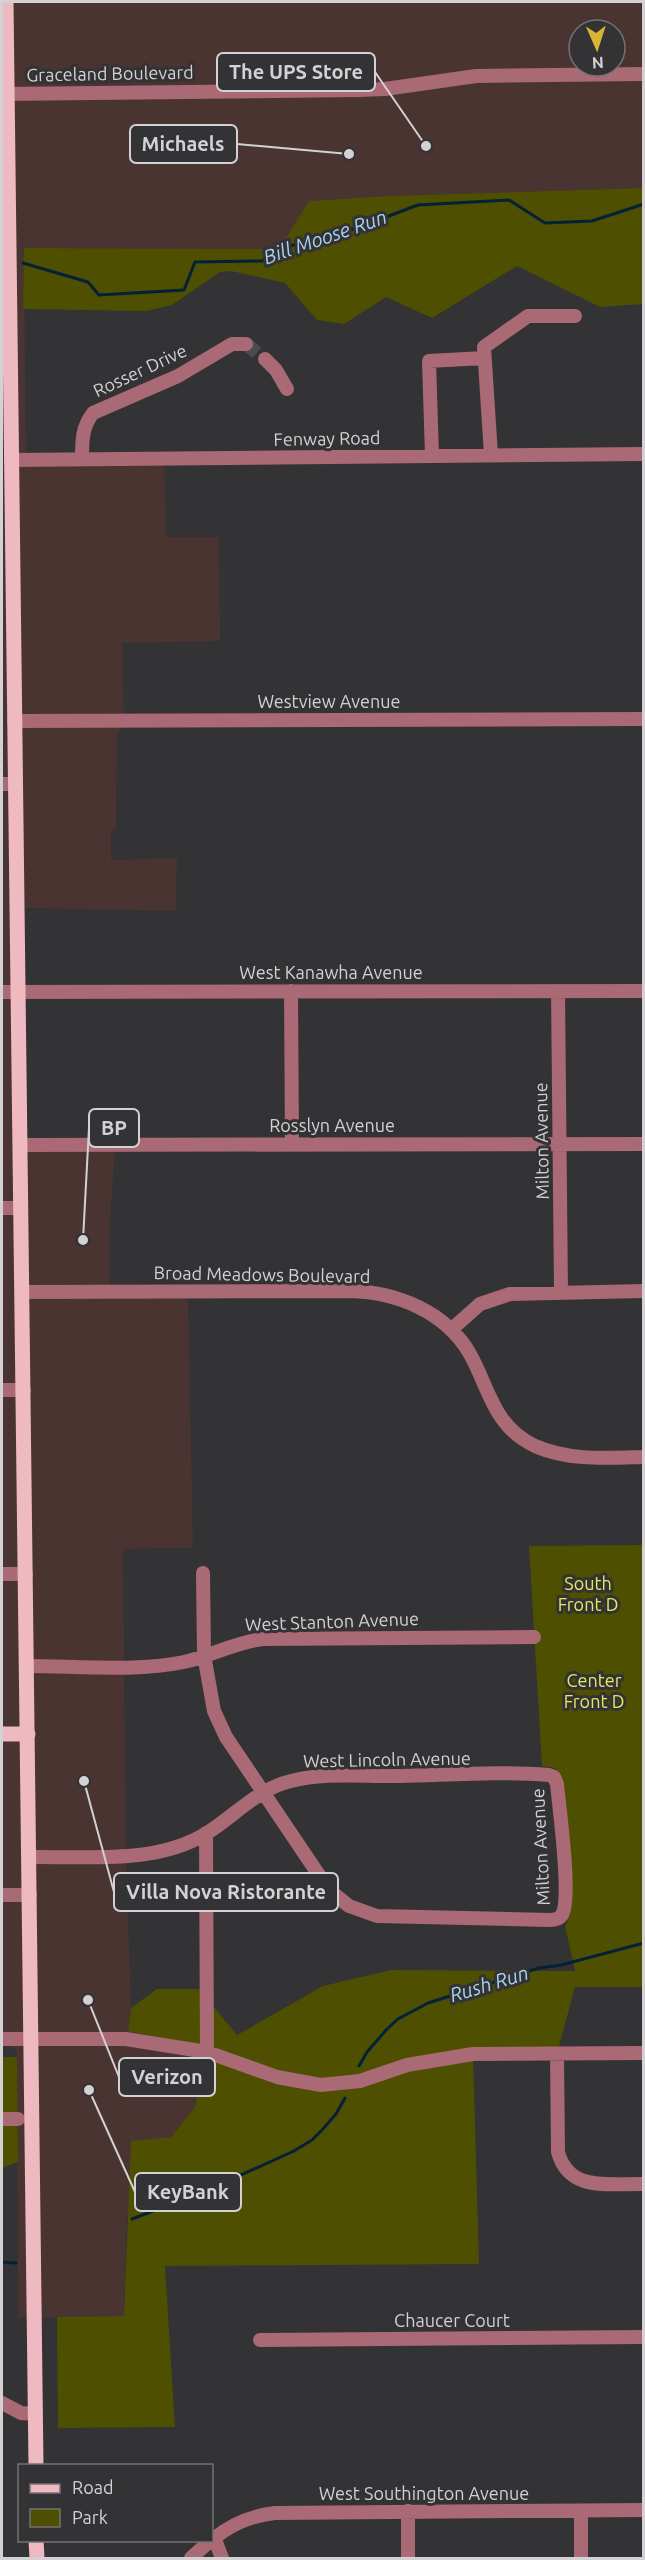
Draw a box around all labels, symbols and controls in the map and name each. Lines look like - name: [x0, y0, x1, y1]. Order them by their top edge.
- north arrow: [567, 18, 627, 78]
- callout: The UPS Store: [217, 53, 375, 91]
- text: N: [591, 54, 604, 72]
- text: The UPS Store: [229, 60, 363, 83]
- street label: Graceland Boulevard: [26, 62, 194, 84]
- callout: Michaels: [130, 125, 237, 163]
- text: Michaels: [142, 132, 224, 155]
- water label: Bill Moose Run: [260, 205, 390, 268]
- street label: Rosser Drive: [90, 340, 189, 400]
- street label: Fenway Road: [273, 427, 381, 449]
- street label: Westview Avenue: [257, 691, 401, 711]
- street label: West Kanawha Avenue: [239, 962, 423, 982]
- street label: Milton Avenue: [530, 1082, 552, 1200]
- callout: BP: [89, 1109, 139, 1147]
- street label: Rosslyn Avenue: [269, 1115, 395, 1135]
- text: BP: [101, 1116, 127, 1139]
- street label: Broad Meadows Boulevard: [154, 1262, 371, 1286]
- park label: South Front D: [558, 1573, 618, 1614]
- street label: West Stanton Avenue: [245, 1608, 419, 1634]
- park label: Center Front D: [564, 1670, 624, 1711]
- street label: West Lincoln Avenue: [303, 1748, 471, 1770]
- street label: Milton Avenue: [527, 1788, 553, 1906]
- callout: Villa Nova Ristorante: [114, 1873, 338, 1911]
- text: Villa Nova Ristorante: [126, 1880, 326, 1903]
- water label: Rush Run: [447, 1961, 531, 2006]
- callout: Verizon: [119, 2058, 215, 2096]
- text: Verizon: [131, 2065, 203, 2088]
- callout: KeyBank: [135, 2173, 241, 2211]
- text: KeyBank: [147, 2180, 229, 2203]
- street label: Chaucer Court: [394, 2310, 510, 2330]
- legend: [18, 2464, 213, 2542]
- text: Road: [72, 2477, 114, 2497]
- street label: West Southington Avenue: [319, 2483, 529, 2503]
- text: Park: [72, 2507, 108, 2527]

